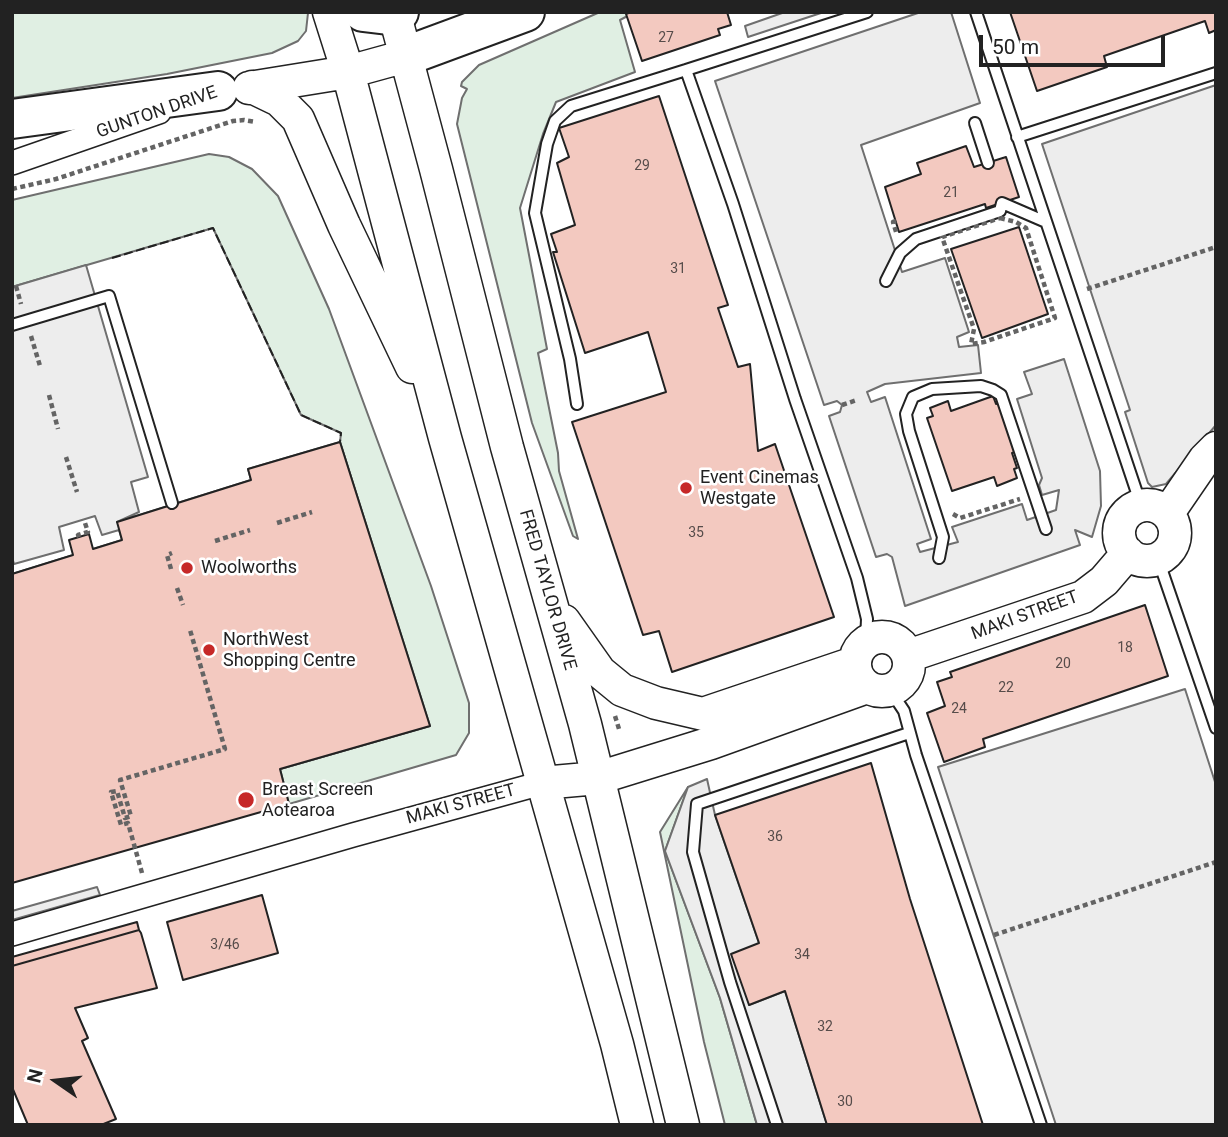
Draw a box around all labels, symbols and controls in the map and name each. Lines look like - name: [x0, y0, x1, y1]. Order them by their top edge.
- scale bar: [983, 21, 1168, 65]
- house number: 27: [658, 30, 674, 46]
- text: 50 m: [992, 35, 1039, 59]
- street label: GUNTON DRIVE: [94, 82, 220, 144]
- house number: 29: [634, 158, 650, 174]
- house number: 21: [943, 185, 959, 201]
- house number: 31: [670, 261, 686, 277]
- place label: Event Cinemas Westgate: [700, 467, 819, 510]
- marker: Event Cinemas Westgate: [678, 480, 694, 496]
- street label: FRED TAYLOR DRIVE: [514, 507, 580, 673]
- house number: 35: [688, 525, 704, 541]
- place label: Woolworths: [201, 557, 297, 579]
- marker: Woolworths: [179, 560, 195, 576]
- street label: MAKI STREET: [969, 587, 1081, 645]
- place label: NorthWest Shopping Centre: [223, 629, 356, 672]
- house number: 18: [1117, 640, 1133, 656]
- marker: NorthWest Shopping Centre: [201, 642, 217, 658]
- house number: 20: [1055, 656, 1071, 672]
- house number: 22: [998, 680, 1014, 696]
- house number: 24: [951, 701, 967, 717]
- place label: Breast Screen Aotearoa: [262, 779, 373, 822]
- street label: MAKI STREET: [404, 780, 518, 830]
- marker: Breast Screen Aotearoa: [236, 790, 256, 810]
- house number: 36: [767, 829, 783, 845]
- house number: 3/46: [210, 937, 240, 953]
- house number: 34: [794, 947, 810, 963]
- house number: 32: [817, 1019, 833, 1035]
- north arrow: [21, 1046, 91, 1116]
- text: N: [22, 1067, 48, 1085]
- house number: 30: [837, 1094, 853, 1110]

